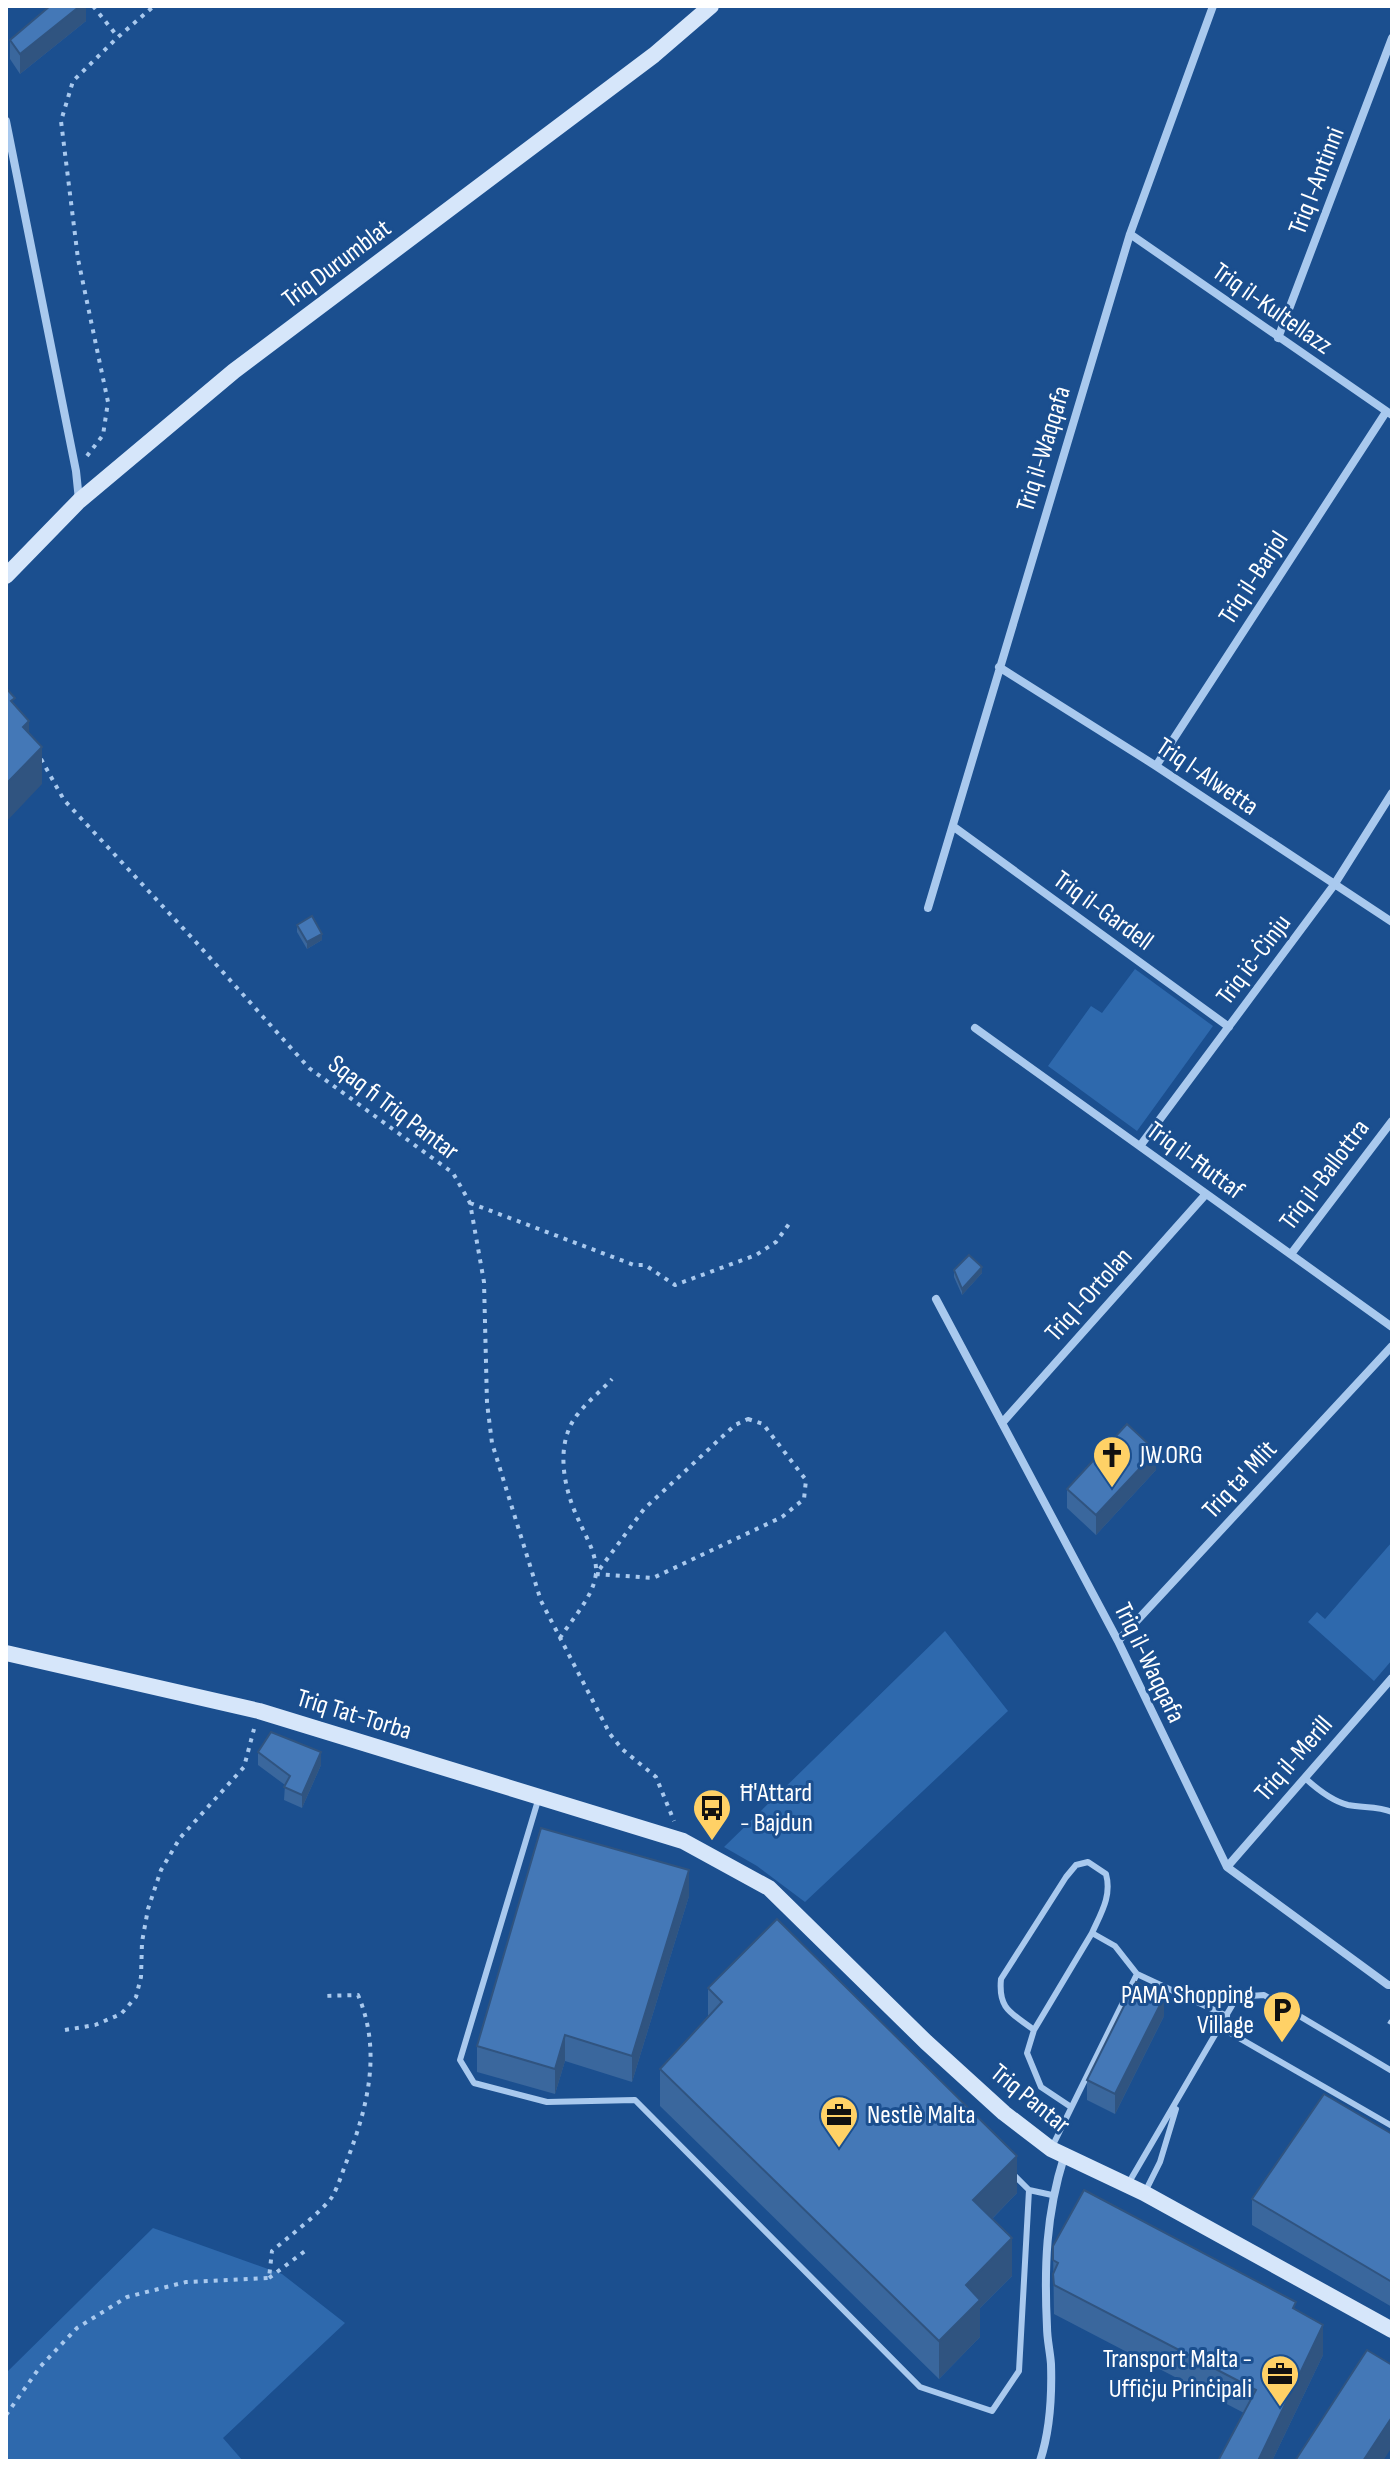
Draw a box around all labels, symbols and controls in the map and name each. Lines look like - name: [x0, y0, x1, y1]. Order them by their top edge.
- street label: Triq l-Antinni: [1282, 123, 1352, 239]
- street label: Triq Durumblat: [277, 213, 398, 315]
- street label: Triq il-Kultellazz: [1206, 256, 1338, 362]
- street label: Triq il-Waqqafa: [1010, 383, 1078, 515]
- street label: Triq il-Barjol: [1213, 526, 1295, 630]
- street label: Triq l-Alwetta: [1150, 732, 1264, 822]
- street label: Triq il-Gardell: [1047, 864, 1159, 958]
- street label: Triq iċ-Ċinju: [1210, 909, 1298, 1011]
- street label: Sqaq fi Triq Pantar: [322, 1049, 465, 1167]
- street label: Triq il-Ballottra: [1273, 1114, 1377, 1236]
- street label: Triq il-Ħuttaf: [1140, 1115, 1250, 1207]
- street label: Triq l-Ortolan: [1039, 1242, 1139, 1348]
- church icon: JW.ORG: [1091, 1434, 1133, 1489]
- street label: Triq ta' Mlit: [1196, 1435, 1284, 1525]
- place label: JW.ORG: [1139, 1440, 1203, 1471]
- street label: Triq il-Waqqafa: [1107, 1598, 1191, 1728]
- street label: Triq Tat-Torba: [293, 1683, 415, 1747]
- street label: Triq il-Merill: [1249, 1710, 1339, 1808]
- place label: Ħ'Attard - Bajdun: [740, 1778, 813, 1839]
- bus stop icon: Ħ'Attard - Bajdun: [691, 1787, 733, 1842]
- place label: PAMA Shopping Village: [1121, 1980, 1254, 2041]
- parking icon: PAMA Shopping Village: [1261, 1989, 1303, 2044]
- street label: Triq Pantar: [984, 2058, 1076, 2141]
- office icon: Nestlè Malta: [818, 2094, 860, 2149]
- place label: Nestlè Malta: [867, 2100, 976, 2131]
- place label: Transport Malta - Uffiċju Prinċipali: [1103, 2344, 1252, 2405]
- office icon: Transport Malta - Uffiċju Prinċipali: [1259, 2353, 1301, 2408]

